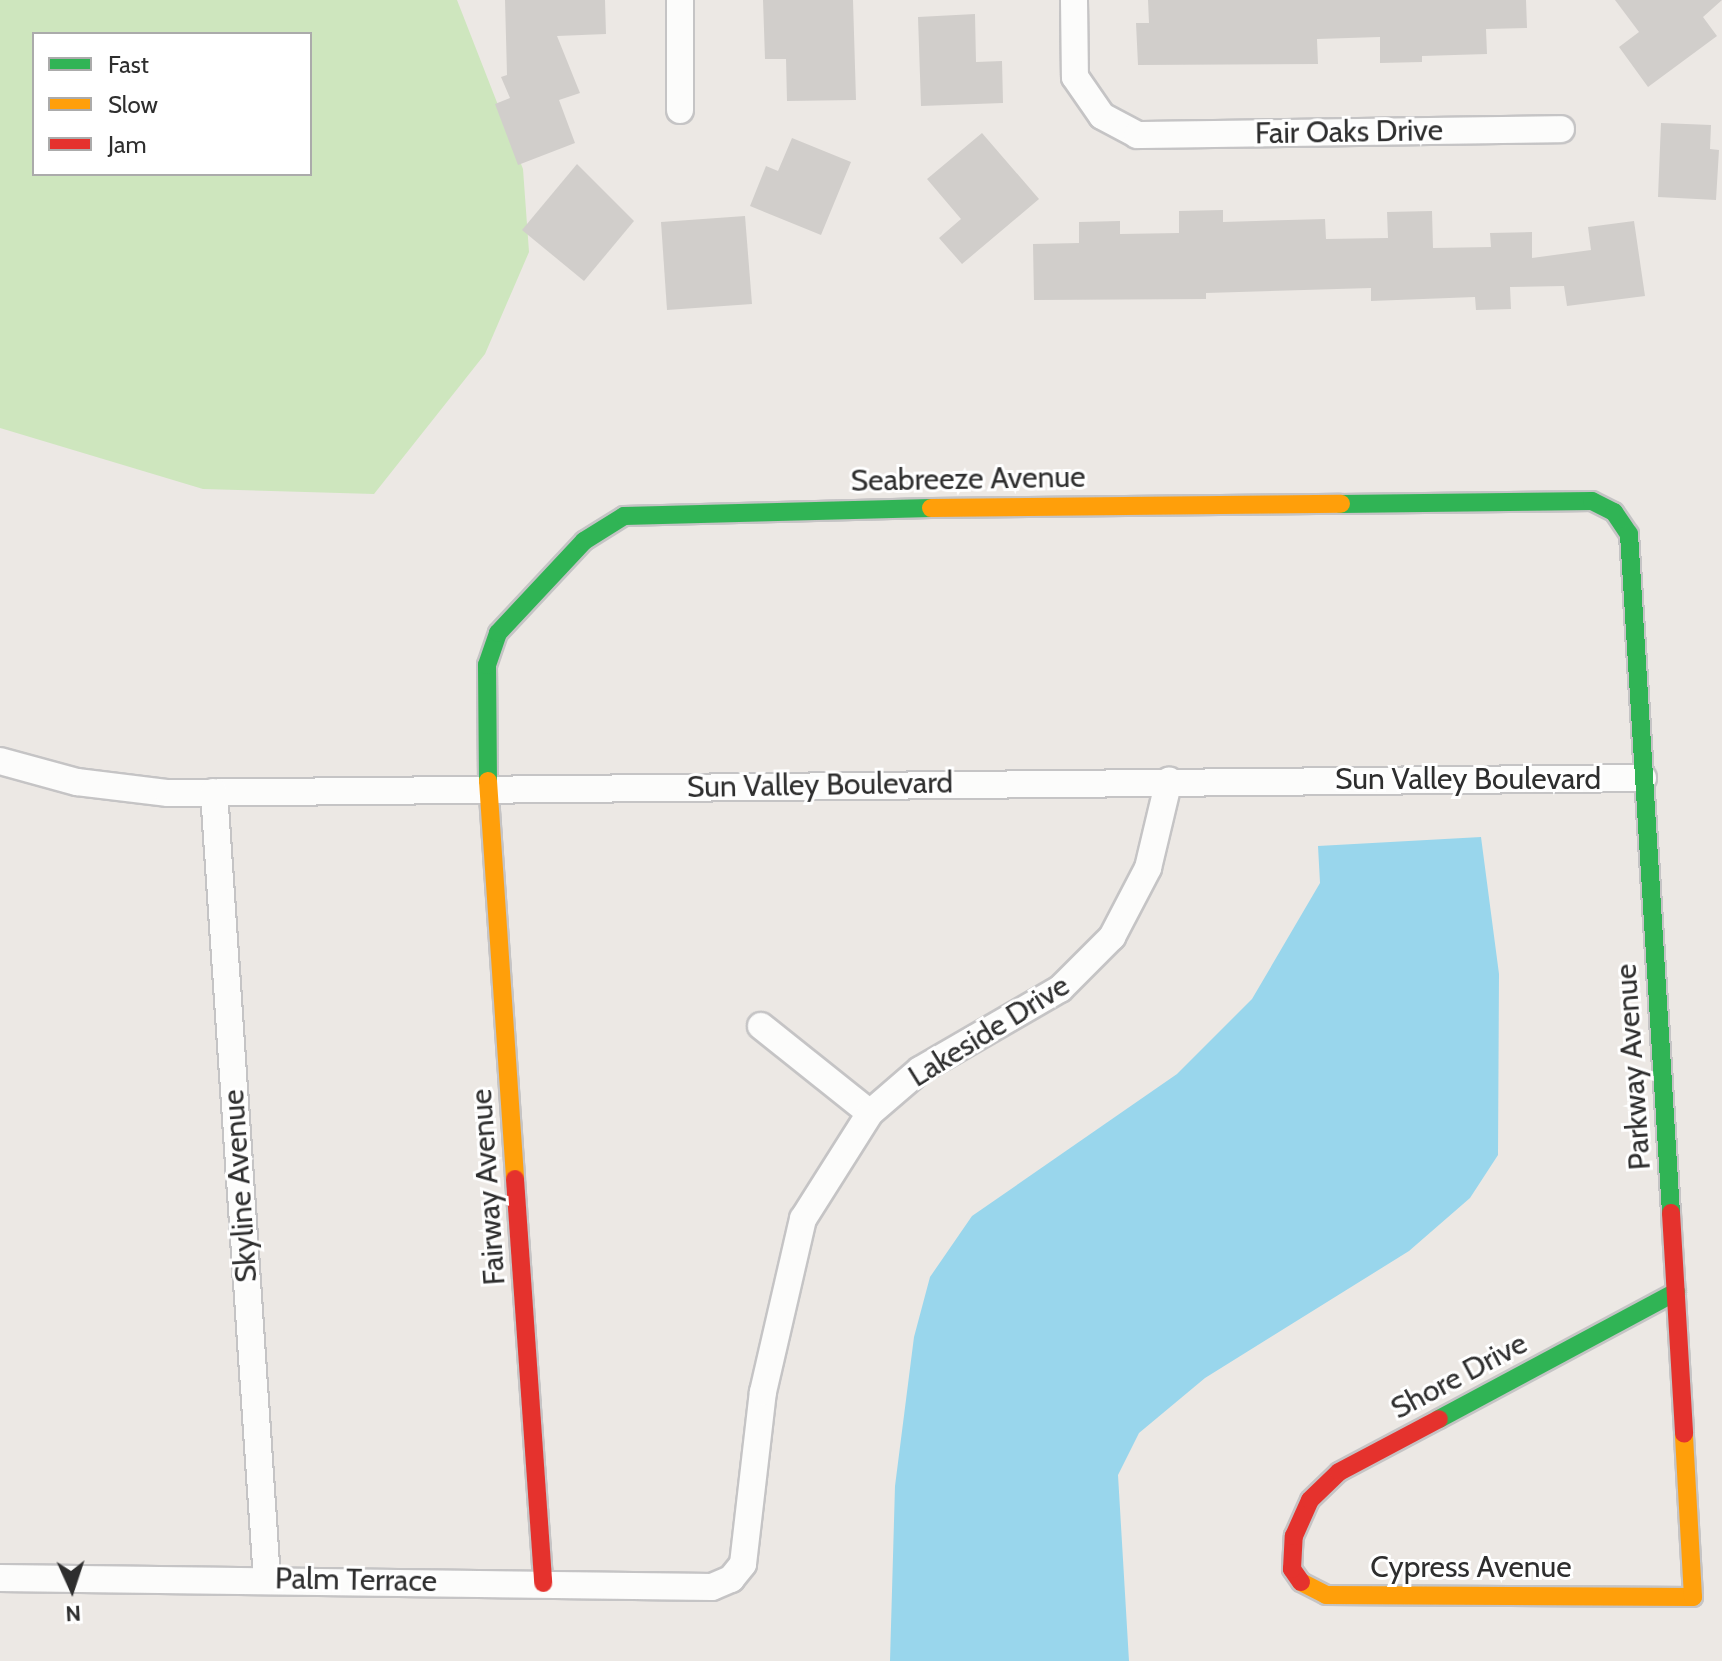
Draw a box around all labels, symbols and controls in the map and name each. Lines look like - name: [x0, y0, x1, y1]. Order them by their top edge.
- legend: [32, 32, 312, 176]
- text: Fast: [108, 50, 149, 79]
- text: Slow: [108, 90, 158, 119]
- street label: Fair Oaks Drive: [1255, 112, 1443, 152]
- text: Jam: [108, 130, 146, 159]
- street label: Seabreeze Avenue: [850, 459, 1086, 499]
- street label: Sun Valley Boulevard: [1335, 761, 1601, 797]
- street label: Sun Valley Boulevard: [687, 765, 953, 805]
- street label: Parkway Avenue: [1608, 963, 1658, 1171]
- street label: Lakeside Drive: [902, 967, 1076, 1095]
- street label: Skyline Avenue: [215, 1088, 265, 1284]
- street label: Fairway Avenue: [463, 1088, 513, 1286]
- street label: Shore Drive: [1385, 1325, 1533, 1427]
- north arrow: [32, 1549, 112, 1629]
- street label: Cypress Avenue: [1370, 1549, 1572, 1585]
- street label: Palm Terrace: [275, 1561, 437, 1599]
- text: N: [65, 1600, 82, 1627]

